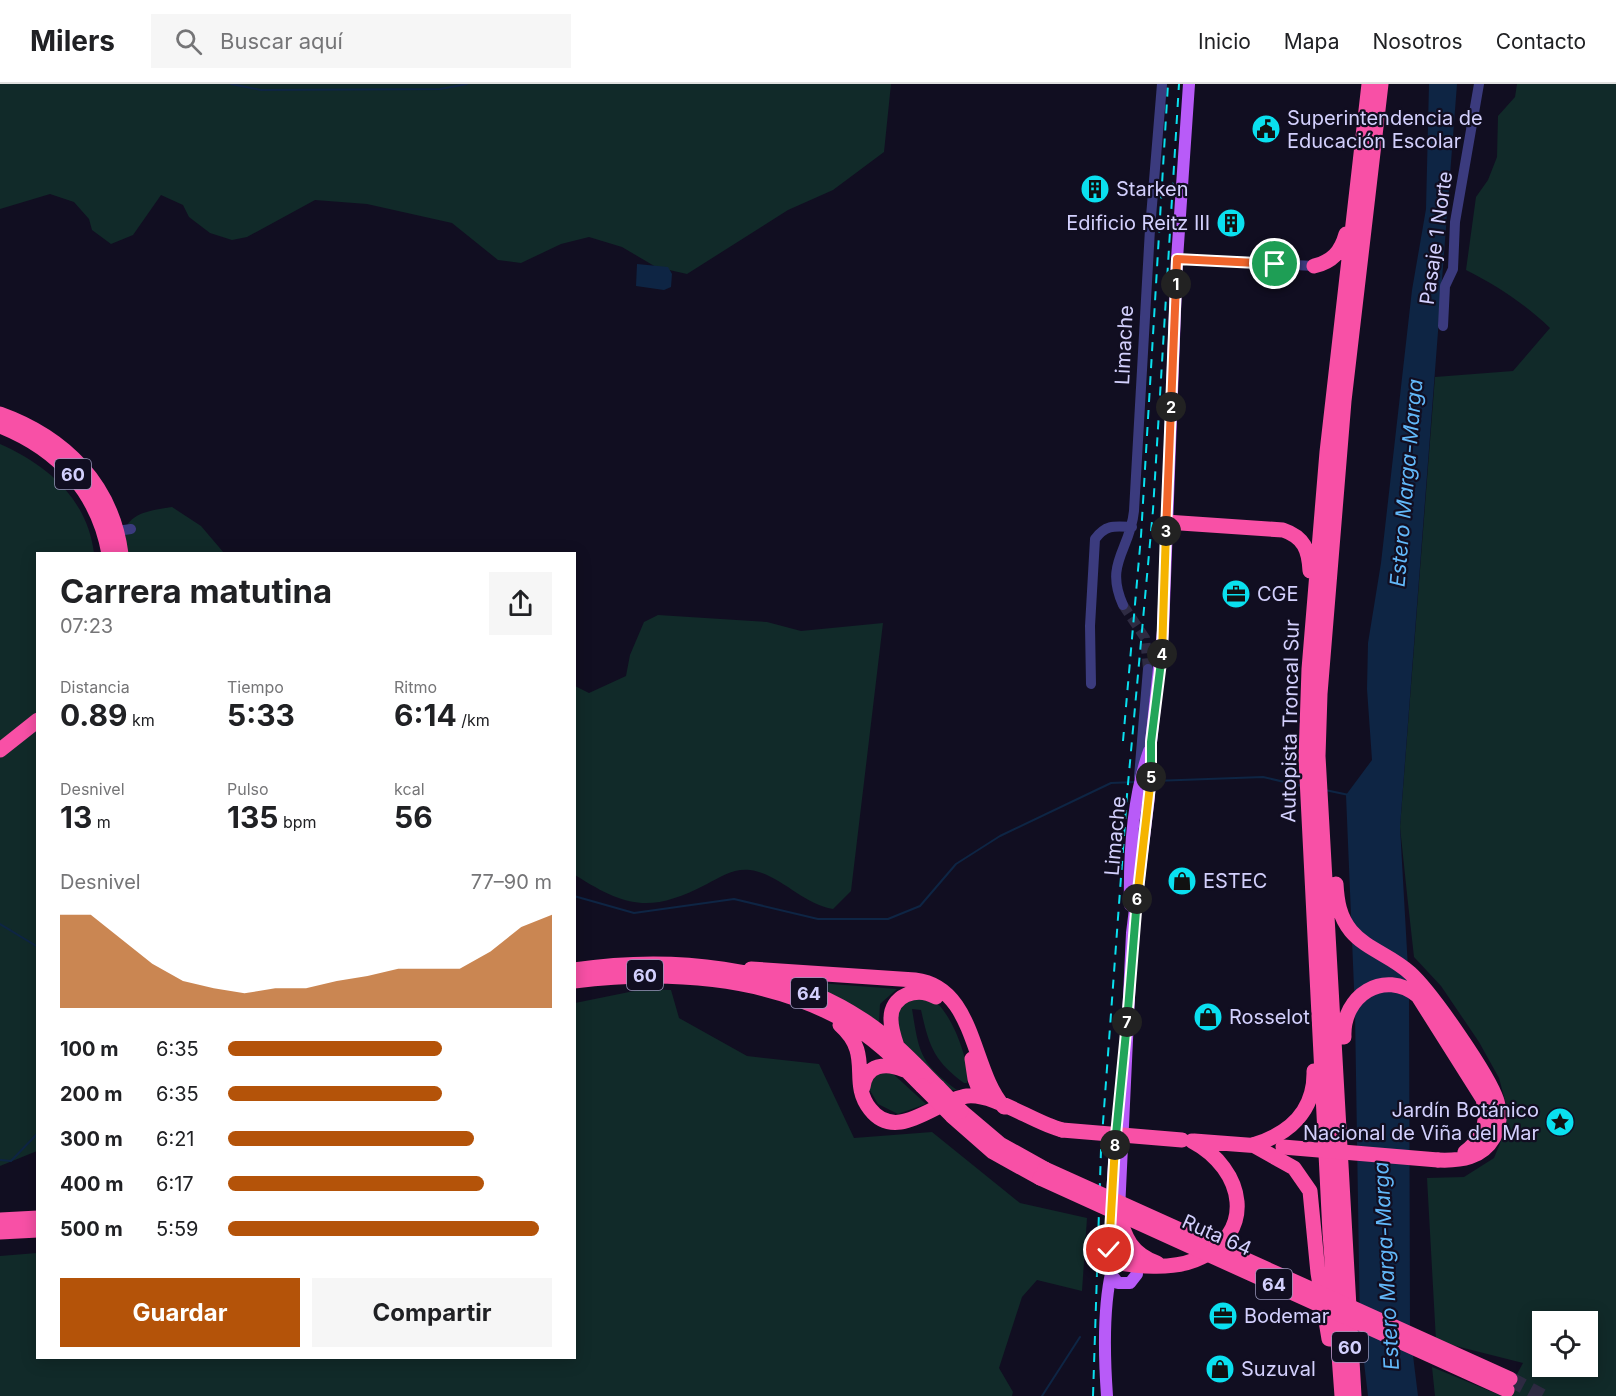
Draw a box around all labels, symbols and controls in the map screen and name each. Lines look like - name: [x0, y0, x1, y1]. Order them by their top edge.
- search box: [151, 14, 571, 68]
- text: Milers: [30, 24, 115, 58]
- icon: search: [172, 25, 205, 58]
- text: Buscar aquí: [220, 28, 343, 54]
- text: Inicio: [1198, 29, 1251, 54]
- text: Mapa: [1284, 29, 1339, 54]
- text: Nosotros: [1372, 29, 1463, 54]
- text: Contacto: [1496, 29, 1586, 54]
- place label: Superintendencia de Educación Escolar: [1287, 106, 1483, 153]
- public building icon: Superintendencia de Educación Escolar: [1250, 113, 1282, 145]
- street label: Pasaje 1 Norte: [1415, 170, 1457, 306]
- building icon: Starken: [1079, 173, 1111, 205]
- place label: Starken: [1116, 177, 1189, 201]
- building icon: Edificio Reitz III: [1215, 207, 1247, 239]
- place label: Edificio Reitz III: [1066, 211, 1210, 235]
- pin: [1249, 238, 1300, 289]
- icon: arrive: [1258, 247, 1291, 280]
- pin: 1: [1161, 269, 1191, 299]
- text: 1: [1173, 274, 1179, 294]
- street label: Limache: [1110, 305, 1138, 385]
- water label: Estero Marga-Marga: [1384, 378, 1428, 588]
- pin: 2: [1156, 392, 1186, 422]
- text: 2: [1166, 397, 1176, 417]
- road number: 60: [55, 459, 91, 489]
- pin: 3: [1151, 516, 1181, 546]
- text: 3: [1161, 521, 1171, 541]
- text: Carrera matutina: [60, 571, 332, 611]
- button: share: [489, 572, 552, 635]
- office icon: CGE: [1220, 578, 1252, 610]
- place label: CGE: [1257, 582, 1299, 606]
- text: 07:23: [60, 614, 113, 638]
- street label: Autopista Troncal Sur: [1276, 619, 1304, 823]
- pin: 4: [1147, 639, 1177, 669]
- text: 4: [1157, 644, 1167, 664]
- text: Distancia: [60, 677, 130, 697]
- text: Tiempo: [227, 677, 284, 697]
- text: Ritmo: [394, 677, 437, 697]
- text: 0.89: [60, 697, 128, 733]
- text: 5:33: [227, 697, 295, 733]
- text: 6:14: [394, 697, 457, 733]
- text: km: [128, 710, 155, 730]
- text: /km: [457, 710, 490, 730]
- pin: 5: [1136, 762, 1166, 792]
- text: 5: [1146, 767, 1156, 787]
- text: Desnivel: [60, 779, 125, 799]
- text: Pulso: [227, 779, 269, 799]
- text: kcal: [394, 779, 425, 799]
- street label: Limache: [1100, 795, 1130, 877]
- text: 13: [60, 799, 92, 835]
- text: 135: [227, 799, 278, 835]
- text: 56: [394, 799, 433, 835]
- text: m: [92, 812, 111, 832]
- text: bpm: [278, 812, 317, 832]
- shop icon: ESTEC: [1166, 865, 1198, 897]
- place label: ESTEC: [1203, 869, 1267, 893]
- text: Desnivel: [60, 870, 141, 894]
- text: 77–90 m: [471, 870, 552, 894]
- pin: 6: [1122, 884, 1152, 914]
- text: 6: [1132, 889, 1142, 909]
- road number: 60: [627, 960, 663, 990]
- road number: 64: [791, 978, 827, 1008]
- shop icon: Rosselot: [1192, 1001, 1224, 1033]
- place label: Rosselot: [1229, 1005, 1310, 1029]
- pin: 7: [1112, 1007, 1142, 1037]
- text: 7: [1122, 1012, 1132, 1032]
- text: 100 m: [60, 1037, 119, 1061]
- text: 6:35: [156, 1037, 199, 1061]
- text: 200 m: [60, 1082, 123, 1106]
- text: 6:35: [156, 1082, 199, 1106]
- place label: Jardín Botánico Nacional de Viña del Mar: [1303, 1098, 1539, 1145]
- place icon: Jardín Botánico Nacional de Viña del Mar: [1544, 1106, 1576, 1138]
- text: 300 m: [60, 1127, 123, 1151]
- text: 6:21: [156, 1127, 195, 1151]
- pin: 8: [1100, 1130, 1130, 1160]
- text: 8: [1110, 1135, 1120, 1155]
- water label: Estero Marga-Marga: [1368, 1161, 1404, 1371]
- text: 400 m: [60, 1172, 124, 1196]
- text: 6:17: [156, 1172, 194, 1196]
- street label: Ruta 64: [1179, 1209, 1255, 1261]
- text: 500 m: [60, 1217, 123, 1241]
- text: 5:59: [156, 1217, 198, 1241]
- pin: [1083, 1224, 1134, 1275]
- icon: check: [1092, 1233, 1125, 1266]
- road number: 64: [1256, 1269, 1292, 1299]
- button: Guardar: [60, 1278, 300, 1347]
- button: Compartir: [312, 1278, 552, 1347]
- office icon: Bodemar: [1207, 1300, 1239, 1332]
- place label: Bodemar: [1244, 1304, 1330, 1328]
- map controls: [1532, 1311, 1598, 1377]
- button: locate: [1532, 1311, 1598, 1377]
- road number: 60: [1332, 1332, 1368, 1362]
- shop icon: Suzuval: [1204, 1353, 1236, 1385]
- place label: Suzuval: [1241, 1357, 1316, 1381]

